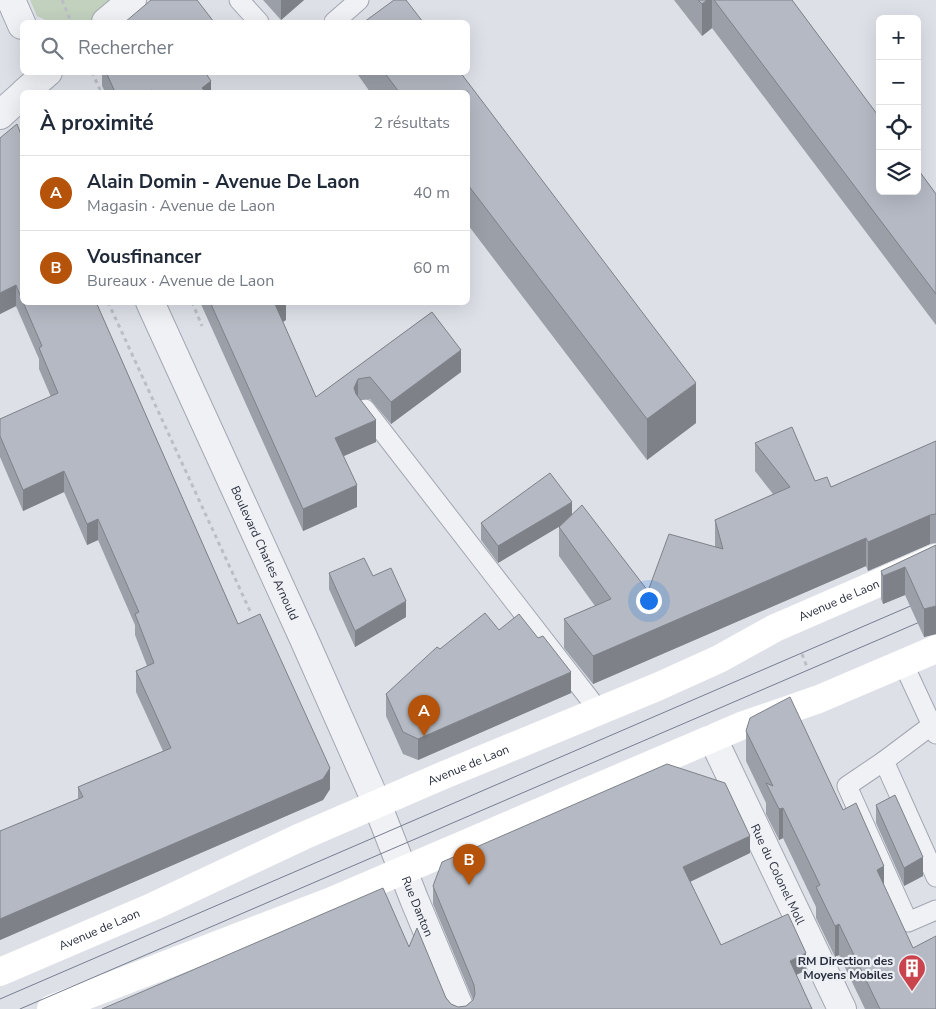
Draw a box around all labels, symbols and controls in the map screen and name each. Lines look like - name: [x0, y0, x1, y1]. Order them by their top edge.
- map controls: [876, 15, 921, 195]
- button: +: [876, 15, 921, 60]
- search box: [20, 20, 470, 75]
- icon: search: [38, 34, 66, 62]
- text: Rechercher: [78, 35, 173, 61]
- button: −: [876, 60, 921, 105]
- button: locate: [876, 105, 921, 150]
- text: À proximité: [40, 109, 154, 137]
- text: 2 résultats: [374, 112, 450, 134]
- button: layers: [876, 150, 921, 195]
- text: Alain Domin - Avenue De Laon: [87, 169, 360, 195]
- text: A: [50, 182, 62, 204]
- text: 40 m: [413, 182, 450, 204]
- text: Magasin · Avenue de Laon: [87, 195, 275, 217]
- text: Vousfinancer: [87, 244, 201, 270]
- text: B: [50, 257, 62, 279]
- text: 60 m: [413, 257, 450, 279]
- text: Bureaux · Avenue de Laon: [87, 270, 274, 292]
- street label: Boulevard Charles Arnould: [227, 483, 302, 623]
- street label: Avenue de Laon: [796, 576, 882, 625]
- your location: [636, 588, 662, 614]
- pin: A: [408, 695, 440, 736]
- street label: Avenue de Laon: [425, 741, 511, 789]
- street label: Rue du Colonel Moll: [747, 821, 809, 928]
- pin: B: [453, 844, 485, 885]
- street label: Rue Danton: [398, 874, 437, 939]
- street label: Avenue de Laon: [56, 905, 142, 954]
- place label: RM Direction des Moyens Mobiles: [798, 953, 893, 983]
- building icon: RM Direction des Moyens Mobiles: [897, 953, 927, 992]

